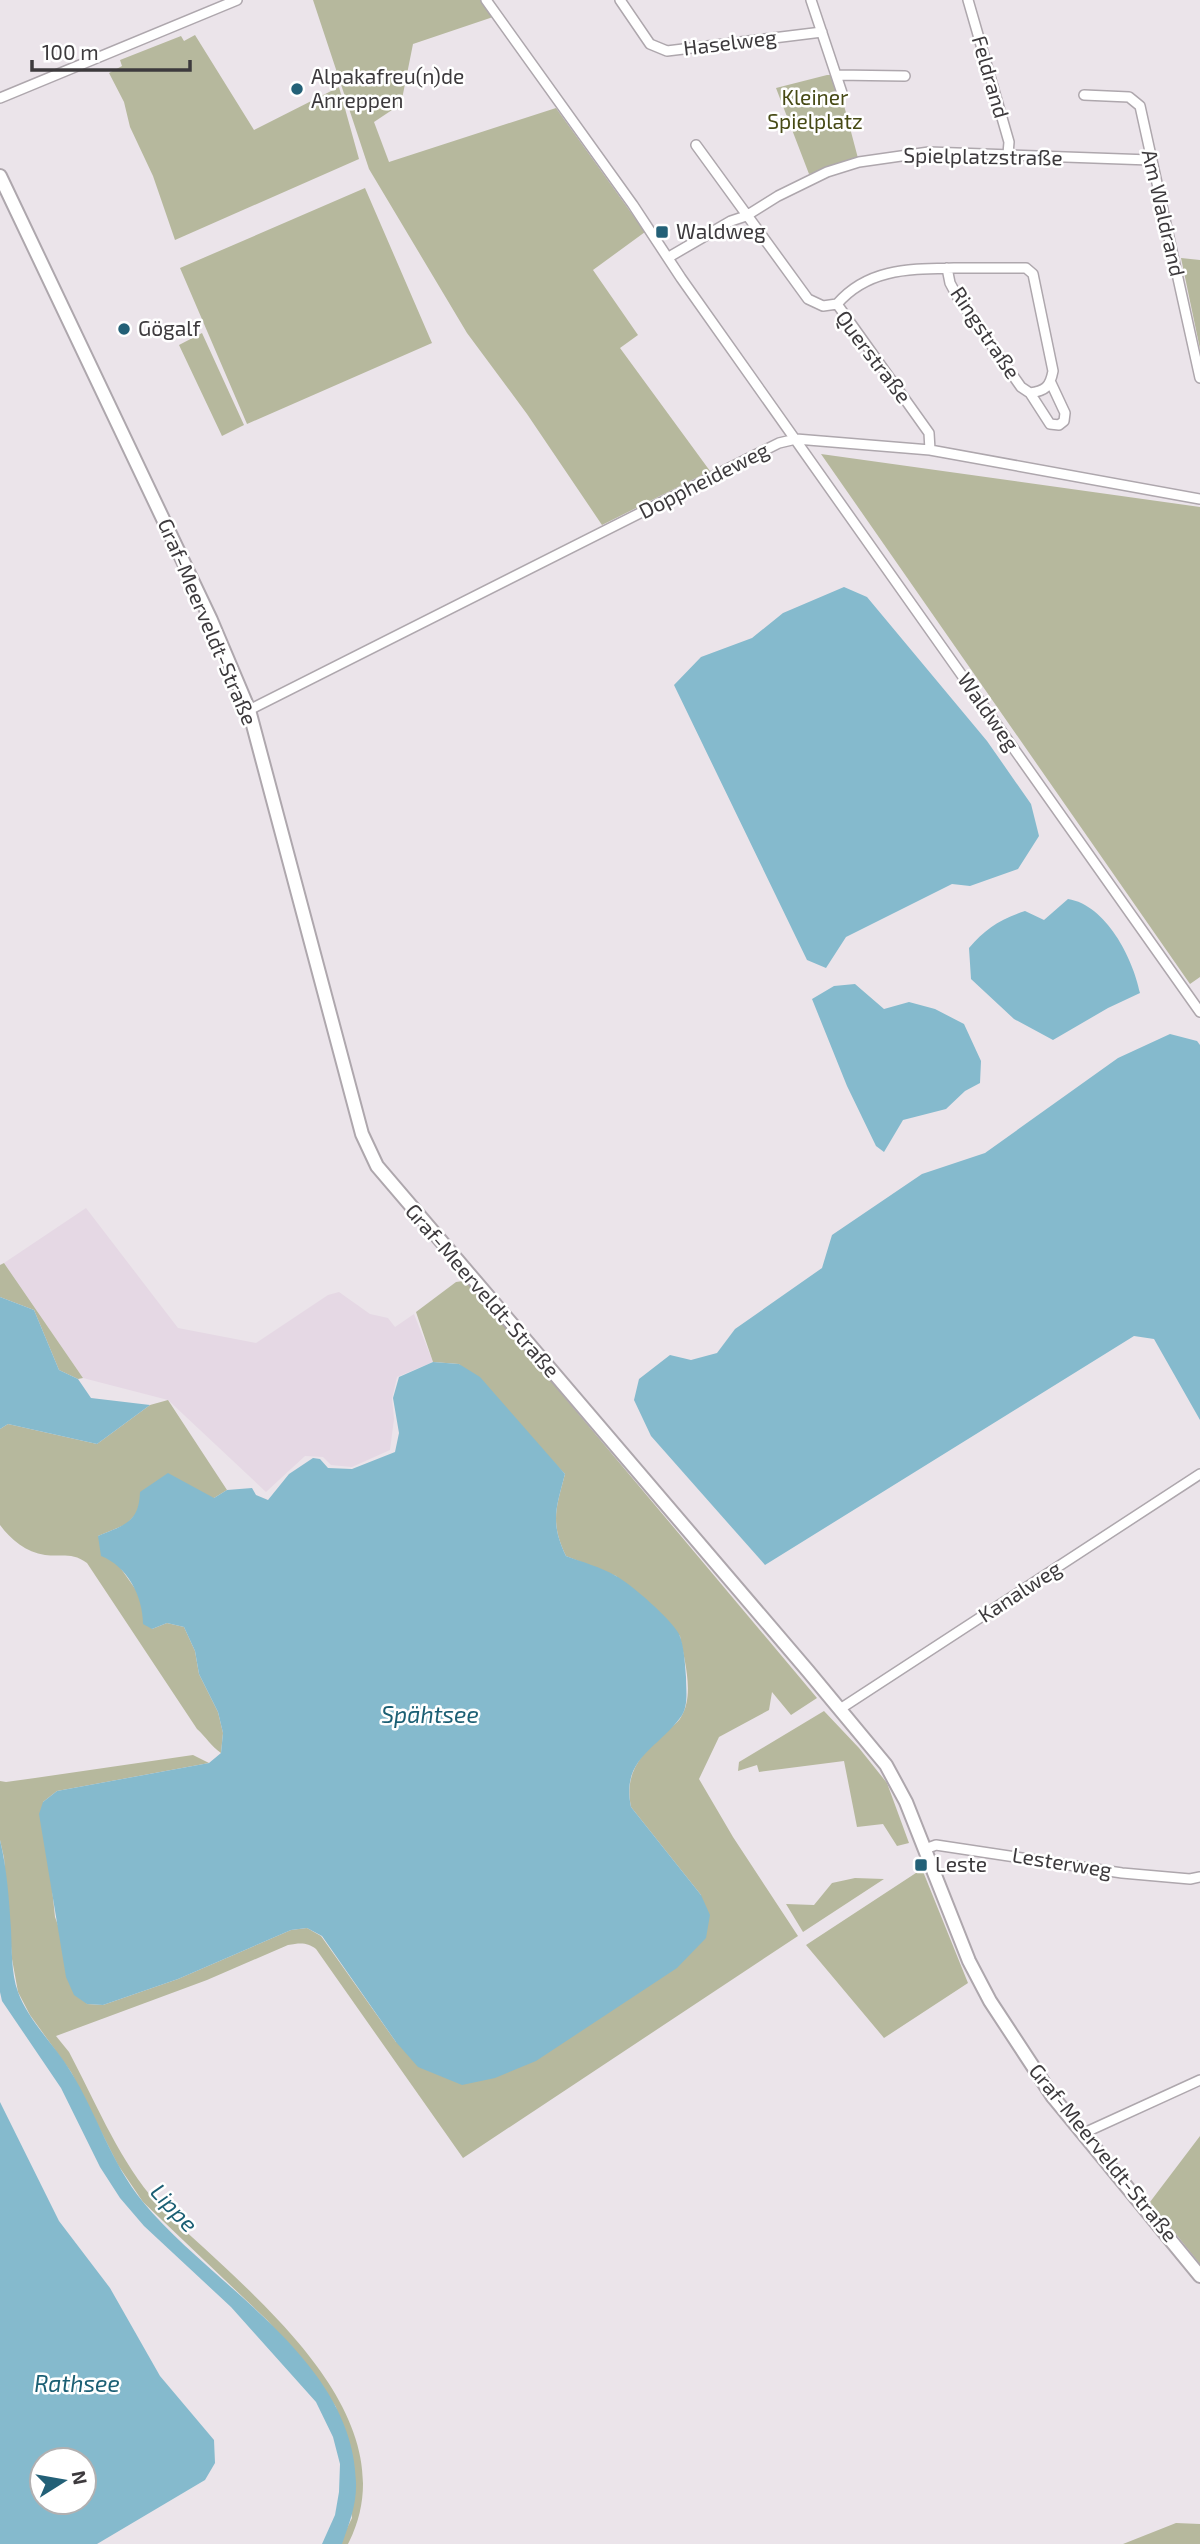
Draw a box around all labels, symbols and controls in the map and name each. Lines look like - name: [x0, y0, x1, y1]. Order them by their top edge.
- street label: Haselweg: [682, 23, 778, 60]
- scale bar: [32, 28, 189, 72]
- street label: Feldrand: [968, 32, 1015, 121]
- text: 100 m: [42, 39, 99, 64]
- place label: Alpakafreu(n)de Anreppen: [311, 63, 464, 112]
- marker: Alpakafreu(n)de Anreppen: [289, 81, 305, 97]
- park label: Kleiner Spielplatz: [767, 84, 863, 133]
- street label: Spielplatzstraße: [903, 142, 1063, 169]
- street label: Am Waldrand: [1138, 147, 1191, 279]
- place label: Waldweg: [676, 218, 766, 243]
- marker: Waldweg: [654, 224, 670, 240]
- street label: Ringstraße: [946, 281, 1026, 383]
- street label: Querstraße: [830, 305, 917, 408]
- place label: Gögalf: [138, 315, 201, 340]
- marker: Gögalf: [116, 321, 132, 337]
- street label: Doppheideweg: [634, 436, 773, 523]
- street label: Graf-Meerveldt-Straße: [154, 514, 263, 728]
- street label: Waldweg: [953, 667, 1025, 755]
- street label: Graf-Meerveldt-Straße: [401, 1198, 565, 1382]
- street label: Kanalweg: [973, 1555, 1066, 1627]
- water label: Spähtsee: [381, 1700, 479, 1728]
- street label: Lesterweg: [1011, 1841, 1114, 1882]
- place label: Leste: [935, 1851, 987, 1876]
- marker: Leste: [913, 1857, 929, 1873]
- street label: Graf-Meerveldt-Straße: [1025, 2058, 1184, 2246]
- water label: Lippe: [145, 2177, 204, 2237]
- water label: Rathsee: [34, 2369, 120, 2397]
- north arrow: [28, 2446, 98, 2516]
- text: N: [68, 2469, 93, 2487]

